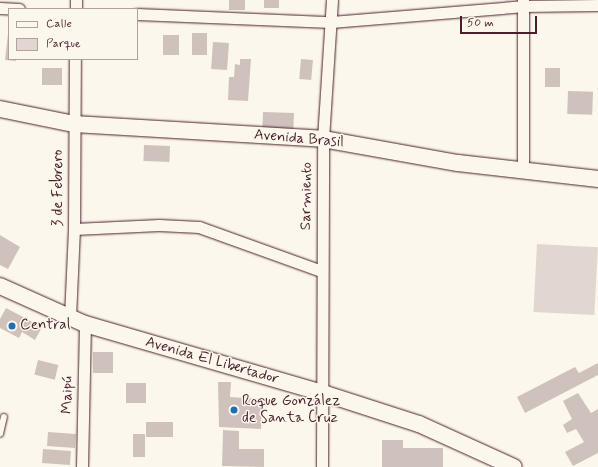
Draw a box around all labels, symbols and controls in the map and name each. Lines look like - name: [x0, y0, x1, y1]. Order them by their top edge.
- legend: [8, 8, 138, 60]
- scale bar: [462, 8, 539, 34]
- text: 50 m: [467, 15, 494, 31]
- text: Calle: [46, 16, 72, 32]
- text: Parque: [46, 36, 81, 52]
- street label: Avenida Brasil: [253, 126, 345, 152]
- street label: 3 de Febrero: [50, 149, 68, 227]
- street label: Sarmiento: [297, 162, 317, 230]
- place label: Central: [20, 317, 70, 335]
- marker: Central: [7, 321, 17, 331]
- street label: Avenida El Libertador: [143, 333, 281, 389]
- street label: Maipú: [59, 376, 77, 414]
- place label: Roque González de Santa Cruz: [242, 392, 340, 427]
- marker: Roque González de Santa Cruz: [229, 405, 239, 415]

